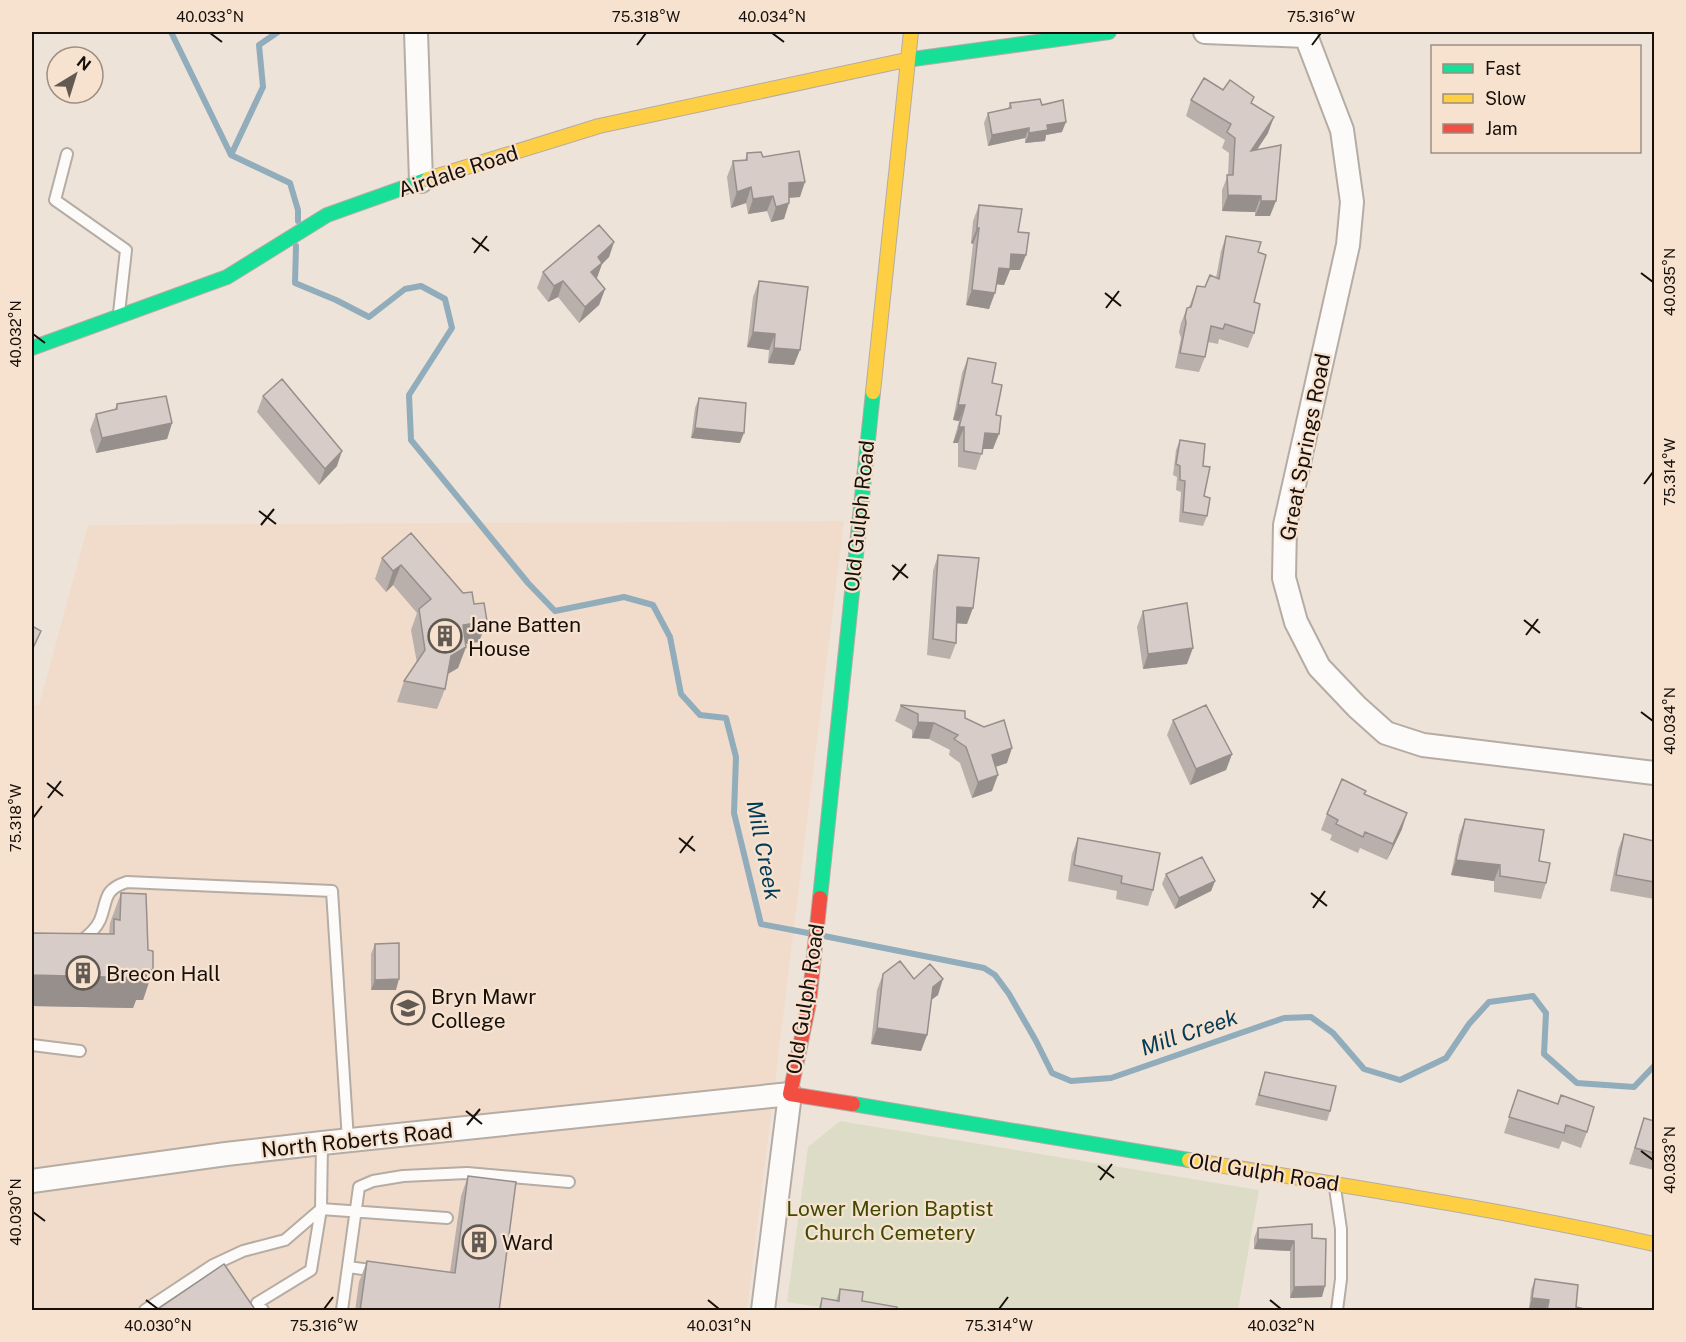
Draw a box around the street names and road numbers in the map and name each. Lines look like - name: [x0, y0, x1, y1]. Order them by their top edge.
- street label: Airdale Road: [395, 140, 521, 202]
- street label: Great Springs Road: [1275, 351, 1335, 543]
- street label: Old Gulph Road: [839, 439, 879, 593]
- street label: Old Gulph Road: [781, 922, 829, 1076]
- street label: North Roberts Road: [260, 1118, 454, 1162]
- street label: Old Gulph Road: [1187, 1148, 1341, 1196]

